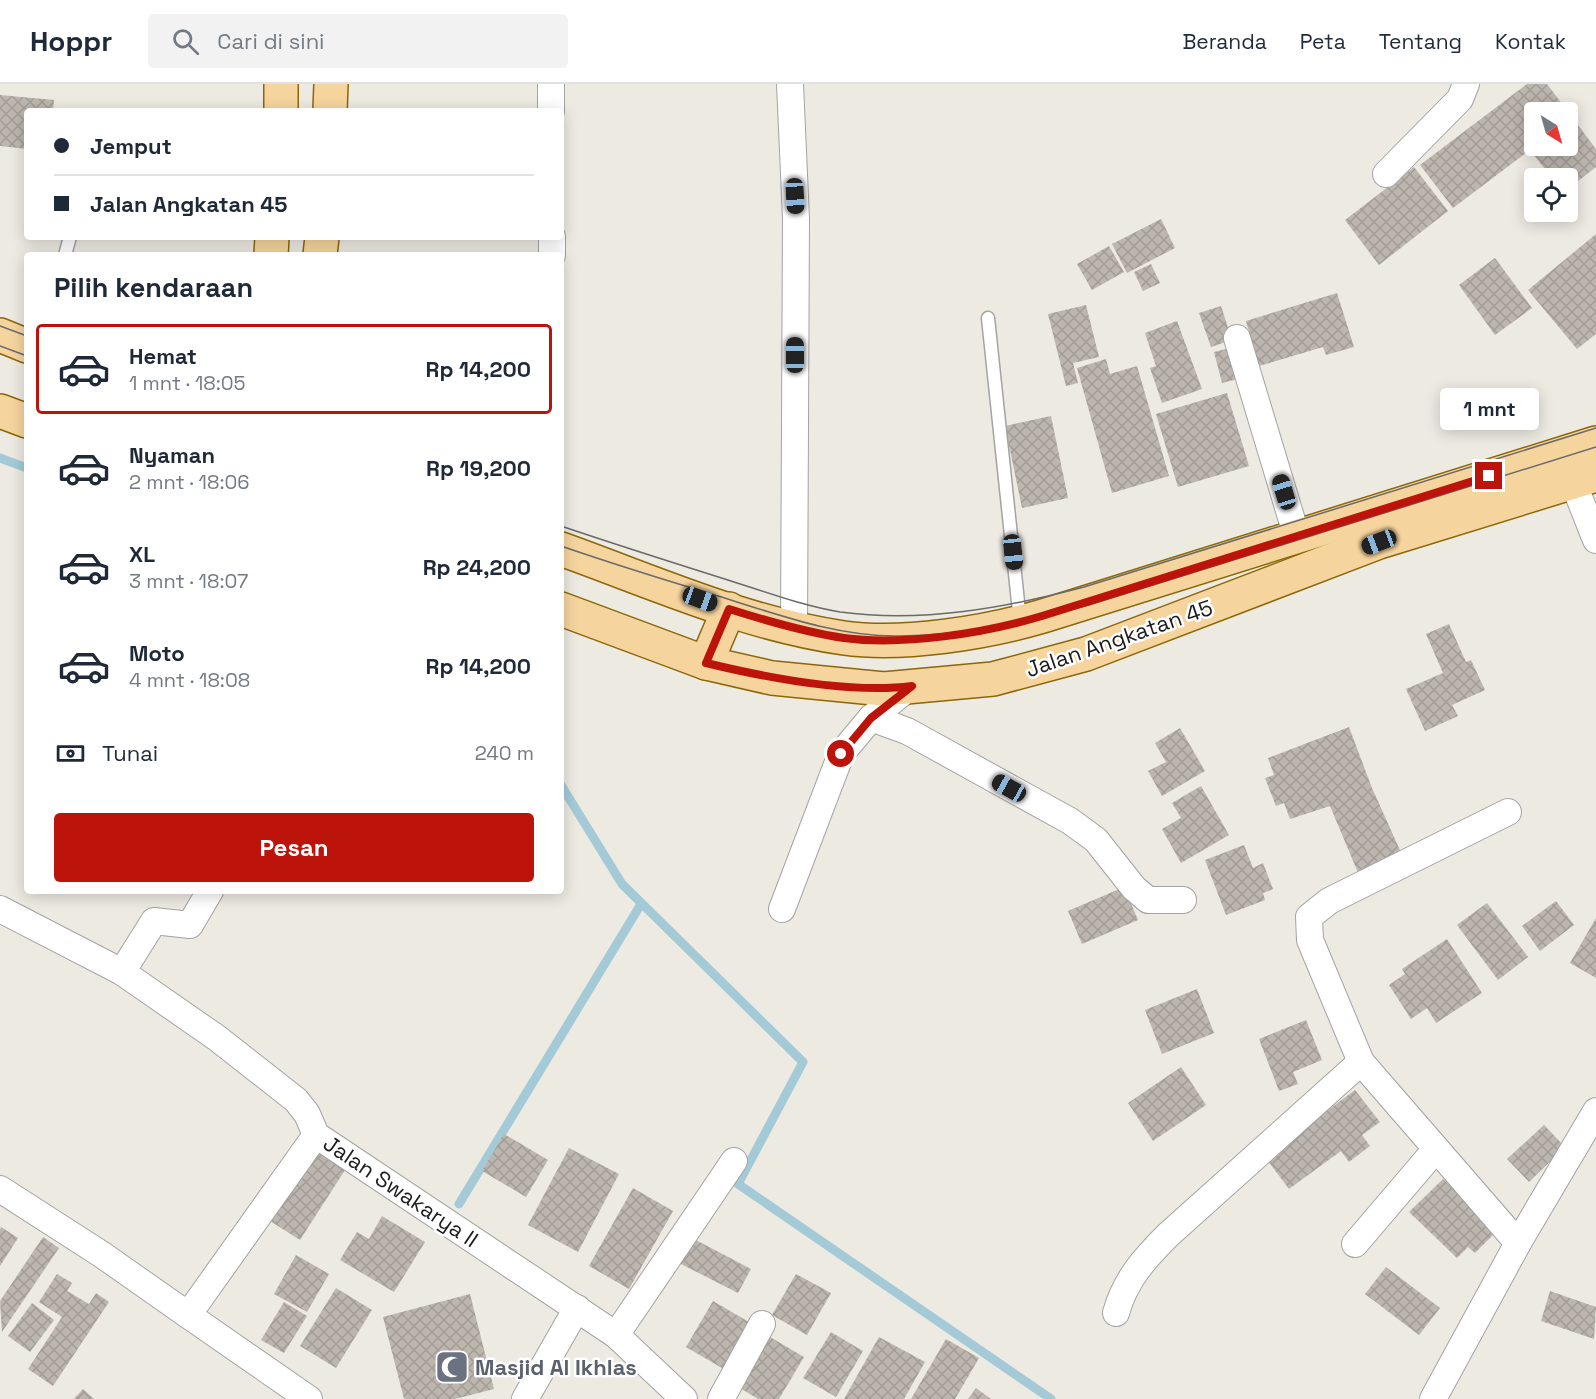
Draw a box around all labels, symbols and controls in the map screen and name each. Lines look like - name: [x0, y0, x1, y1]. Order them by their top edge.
- search box: [148, 14, 568, 68]
- text: Hoppr: [30, 23, 112, 59]
- icon: search: [169, 25, 202, 58]
- text: Cari di sini: [217, 27, 325, 55]
- text: Beranda: [1182, 28, 1267, 55]
- text: Peta: [1300, 28, 1346, 55]
- text: Tentang: [1379, 28, 1462, 55]
- text: Kontak: [1495, 28, 1566, 55]
- north arrow: [1524, 102, 1578, 156]
- map controls: [1524, 102, 1578, 222]
- text: Jemput: [90, 132, 172, 160]
- button: locate: [1524, 168, 1578, 222]
- car: [785, 178, 805, 214]
- text: Jalan Angkatan 45: [90, 190, 288, 218]
- text: Pilih kendaraan: [54, 270, 253, 305]
- car: [786, 337, 804, 373]
- icon: car: [57, 342, 111, 396]
- text: Hemat: [129, 342, 197, 370]
- text: Rp 14,200: [425, 355, 531, 383]
- text: 1 mnt · 18:05: [129, 370, 246, 396]
- callout: 1 mnt: [1440, 389, 1538, 431]
- text: 1 mnt: [1463, 396, 1516, 422]
- icon: car: [57, 441, 111, 495]
- text: Nyaman: [129, 441, 215, 469]
- text: Rp 19,200: [426, 454, 531, 482]
- route end: [1475, 462, 1502, 489]
- text: 2 mnt · 18:06: [129, 469, 250, 495]
- car: [1270, 472, 1298, 512]
- car: [1359, 527, 1399, 557]
- car: [1002, 533, 1024, 571]
- icon: car: [57, 540, 111, 594]
- text: XL: [129, 540, 155, 568]
- text: Rp 24,200: [423, 553, 531, 581]
- text: 3 mnt · 18:07: [129, 568, 248, 594]
- car: [680, 584, 720, 614]
- street label: Jalan Angkatan 45: [1022, 593, 1216, 683]
- icon: car: [57, 639, 111, 693]
- text: Moto: [129, 639, 185, 667]
- text: Rp 14,200: [425, 652, 531, 680]
- text: 4 mnt · 18:08: [129, 667, 250, 693]
- icon: cash: [54, 737, 87, 770]
- text: Tunai: [102, 739, 158, 767]
- text: 240 m: [475, 740, 534, 766]
- route start: [827, 740, 854, 767]
- car: [989, 771, 1029, 805]
- button: Pesan: [54, 813, 534, 882]
- street label: Jalan Swakarya II: [318, 1129, 484, 1253]
- mosque icon: Masjid Al Ikhlas: [434, 1349, 470, 1385]
- place label: Masjid Al Ikhlas: [475, 1353, 637, 1381]

